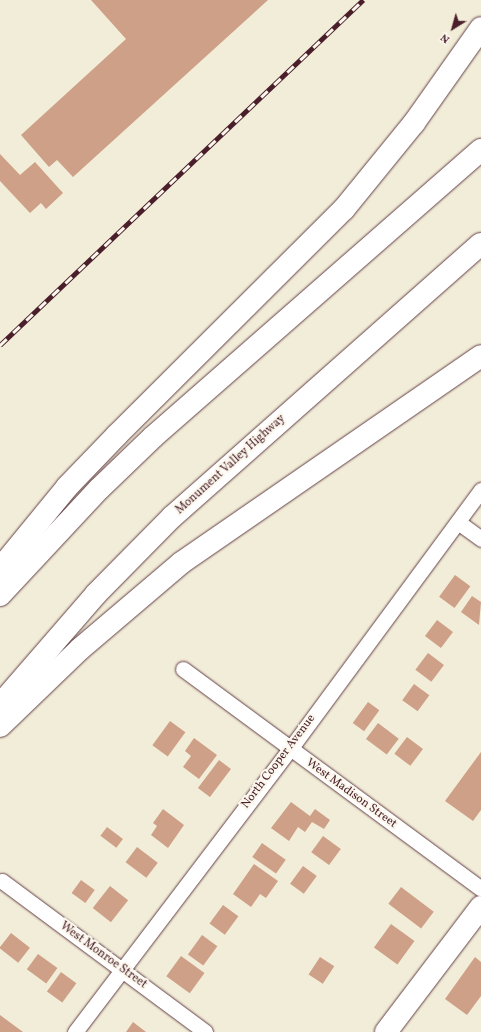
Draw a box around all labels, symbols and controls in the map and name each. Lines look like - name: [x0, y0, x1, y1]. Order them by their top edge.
- north arrow: [433, 8, 473, 48]
- text: N: [438, 30, 453, 46]
- street label: Monument Valley Highway: [173, 412, 289, 518]
- street label: North Cooper Avenue: [239, 712, 319, 812]
- street label: West Madison Street: [303, 756, 399, 832]
- street label: West Monroe Street: [57, 920, 149, 992]

